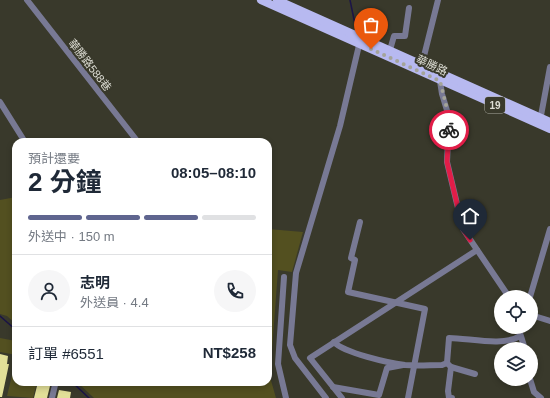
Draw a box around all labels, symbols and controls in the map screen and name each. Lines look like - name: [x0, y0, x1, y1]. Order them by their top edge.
- pin: [354, 8, 388, 49]
- icon: bag: [360, 14, 382, 36]
- street label: 華勝路588巷: [66, 37, 114, 93]
- street label: 華勝路: [415, 53, 449, 77]
- road number: 19: [485, 97, 505, 113]
- courier: [429, 110, 469, 150]
- icon: bike: [438, 119, 460, 141]
- text: 預計還要: [28, 151, 80, 166]
- text: 08:05–08:10: [171, 164, 256, 181]
- text: 2 分鐘: [28, 167, 102, 197]
- pin: [453, 199, 487, 240]
- icon: home: [459, 205, 481, 227]
- text: 外送中 · 150 m: [28, 229, 115, 244]
- button: person: [28, 270, 70, 312]
- button: phone: [214, 270, 256, 312]
- text: 志明: [80, 274, 110, 291]
- map controls: [494, 290, 538, 386]
- button: locate: [494, 290, 538, 334]
- text: 外送員 · 4.4: [80, 295, 149, 310]
- button: layers: [494, 342, 538, 386]
- text: NT$258: [203, 344, 256, 361]
- text: 訂單 #6551: [28, 345, 104, 362]

